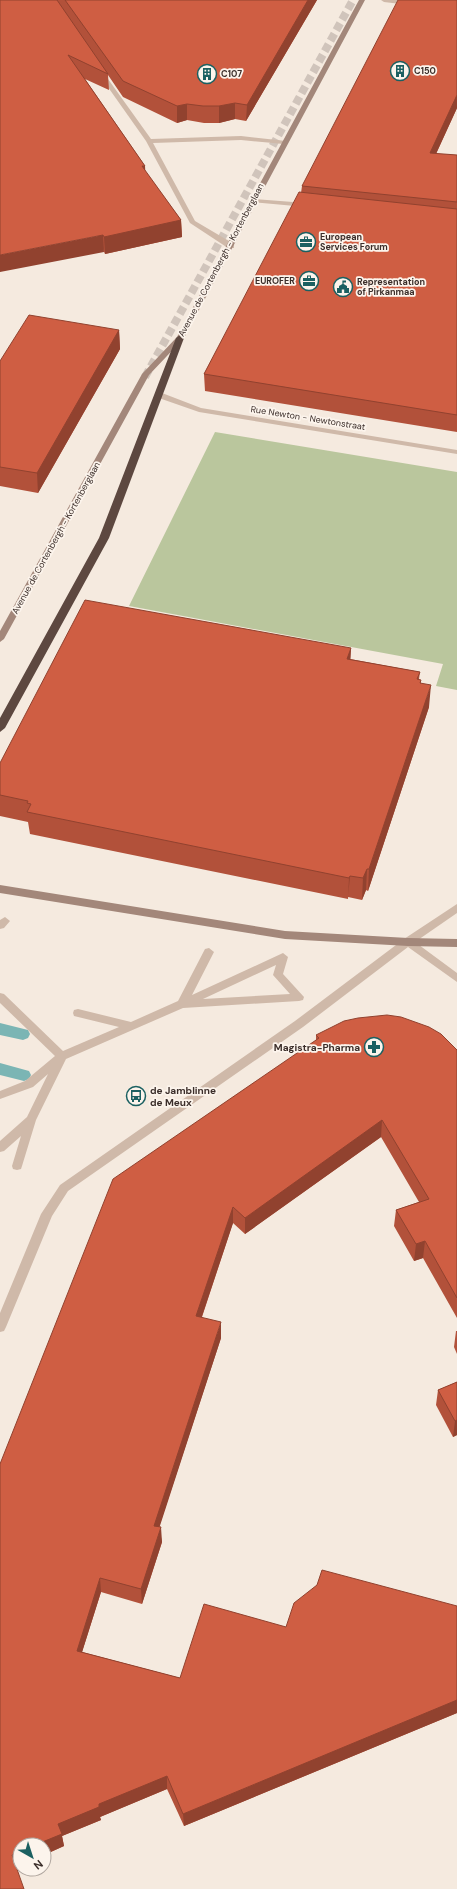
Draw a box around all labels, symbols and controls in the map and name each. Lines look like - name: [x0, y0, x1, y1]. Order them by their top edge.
- building icon: C150: [389, 60, 411, 82]
- building icon: C107: [196, 63, 218, 85]
- place label: C150: [414, 65, 436, 77]
- place label: C107: [221, 68, 242, 80]
- street label: Avenue de Cortenbergh - Kortenberglaan: [175, 181, 267, 339]
- office icon: European Services Forum: [295, 231, 317, 253]
- place label: European Services Forum: [320, 231, 388, 253]
- office icon: EUROFER: [298, 270, 320, 292]
- place label: EUROFER: [255, 275, 295, 287]
- public building icon: Representation of Pirkanmaa: [332, 276, 354, 298]
- place label: Representation of Pirkanmaa: [357, 276, 425, 298]
- street label: Rue Newton - Newtonstraat: [250, 403, 367, 433]
- street label: Avenue de Cortenbergh - Kortenberglaan: [9, 460, 103, 616]
- pharmacy icon: Magistra-Pharma: [363, 1036, 385, 1058]
- place label: Magistra-Pharma: [274, 1041, 360, 1054]
- place label: de Jamblinne de Meux: [150, 1084, 216, 1109]
- bus stop icon: de Jamblinne de Meux: [125, 1085, 147, 1107]
- north arrow: [12, 1837, 52, 1877]
- text: N: [31, 1857, 46, 1873]

